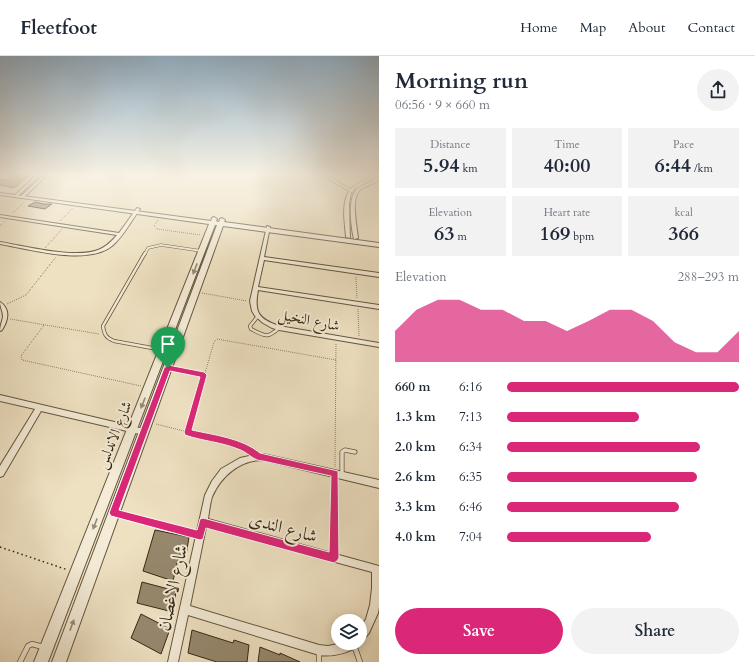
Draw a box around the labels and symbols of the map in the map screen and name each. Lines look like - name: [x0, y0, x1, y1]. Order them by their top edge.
- one-way arrow: [192, 263, 198, 275]
- street label: شارع النخيل: [276, 304, 341, 339]
- pin: [151, 327, 185, 368]
- street label: شارع الاندلس: [91, 398, 139, 473]
- one-way arrow: [140, 398, 146, 409]
- street label: شارع الندى: [246, 507, 320, 551]
- one-way arrow: [92, 518, 98, 530]
- street label: شارع الاغصان: [152, 543, 196, 634]
- one-way arrow: [70, 619, 76, 631]

